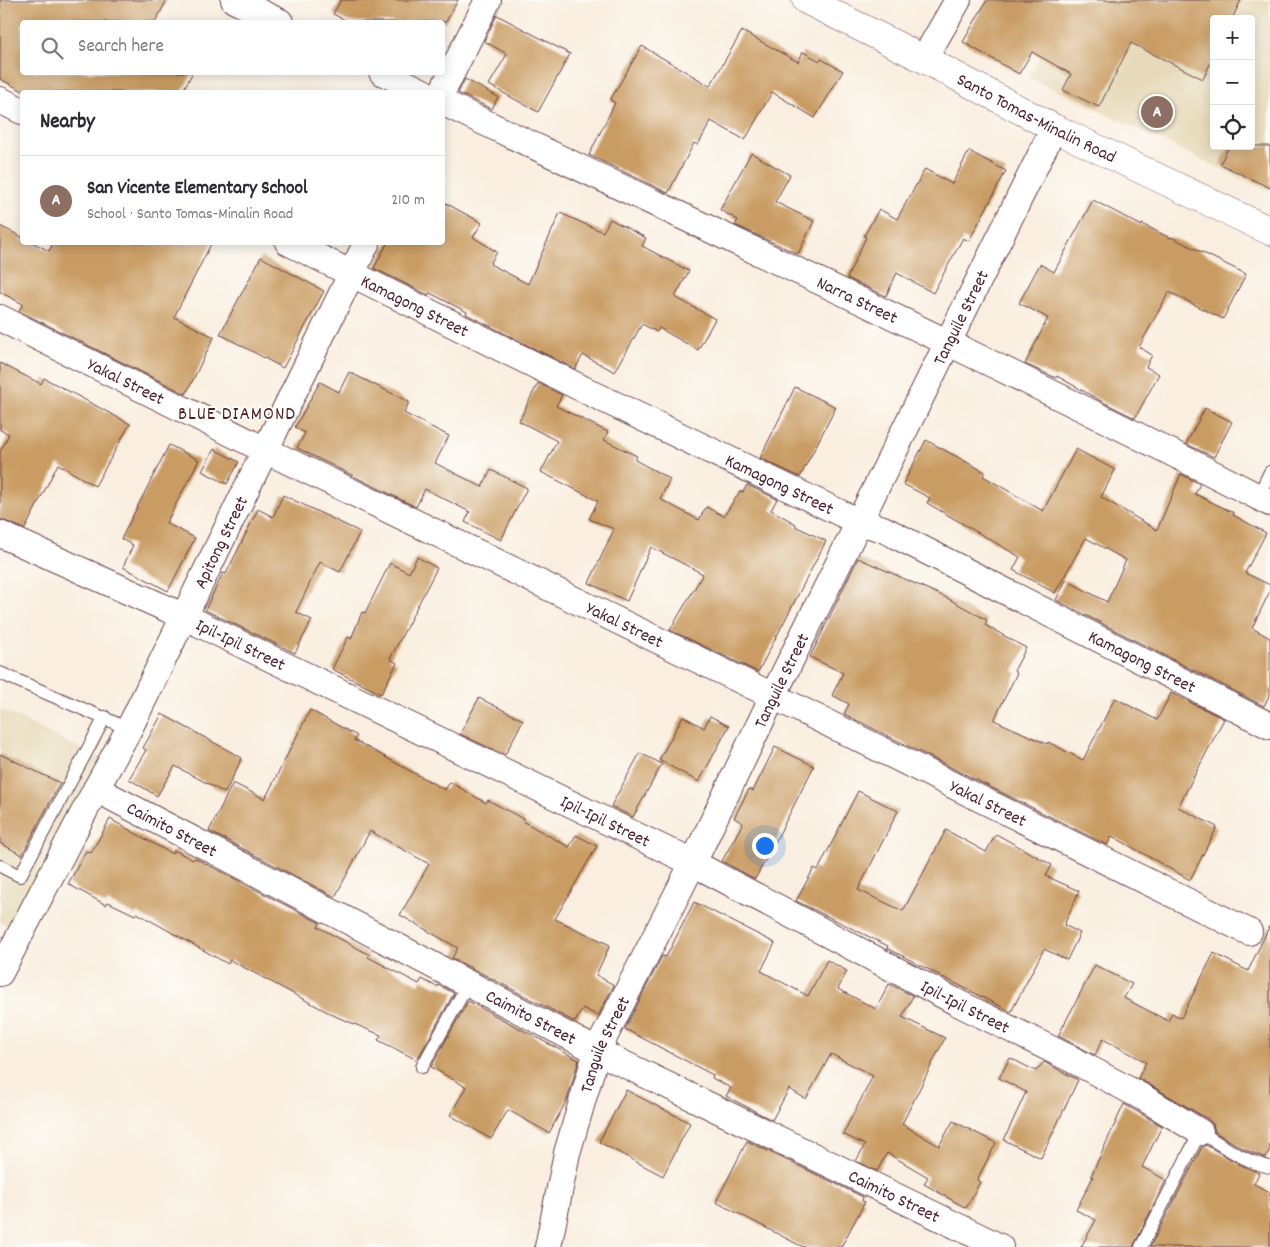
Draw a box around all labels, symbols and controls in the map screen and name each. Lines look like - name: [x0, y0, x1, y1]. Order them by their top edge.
- map controls: [1210, 15, 1255, 150]
- button: +: [1210, 15, 1255, 60]
- search box: [20, 20, 445, 75]
- icon: search: [38, 34, 66, 62]
- text: Search here: [78, 34, 164, 61]
- button: −: [1210, 60, 1255, 105]
- street label: Santo Tomas-Minalin Road: [951, 68, 1120, 171]
- pin: A: [1141, 93, 1173, 131]
- button: locate: [1210, 105, 1255, 150]
- text: Nearby: [40, 108, 95, 138]
- text: San Vicente Elementary School: [87, 176, 307, 203]
- text: A: [52, 189, 60, 212]
- text: 210 m: [391, 189, 425, 212]
- text: School · Santo Tomas-Minalin Road: [87, 203, 293, 226]
- street label: Tanguile Street: [929, 266, 997, 370]
- street label: Kamagong Street: [356, 270, 473, 345]
- street label: Narra Street: [812, 272, 901, 332]
- street label: Yakal Street: [82, 353, 168, 413]
- district label: BLUE DIAMOND: [178, 402, 296, 429]
- street label: Kamagong Street: [720, 449, 837, 523]
- street label: Apitong Street: [189, 492, 256, 594]
- street label: Yakal Street: [581, 597, 667, 656]
- street label: Ipil-Ipil Street: [191, 614, 289, 679]
- street label: Kamagong Street: [1083, 625, 1200, 701]
- street label: Tanguile Street: [749, 629, 817, 733]
- street label: Yakal Street: [945, 775, 1030, 835]
- street label: Ipil-Ipil Street: [555, 790, 654, 855]
- street label: Caimito Street: [121, 797, 221, 865]
- your location: [752, 833, 778, 859]
- street label: Ipil-Ipil Street: [915, 975, 1013, 1042]
- street label: Caimito Street: [480, 985, 580, 1053]
- street label: Tanguile Street: [575, 992, 638, 1096]
- street label: Caimito Street: [843, 1165, 943, 1231]

